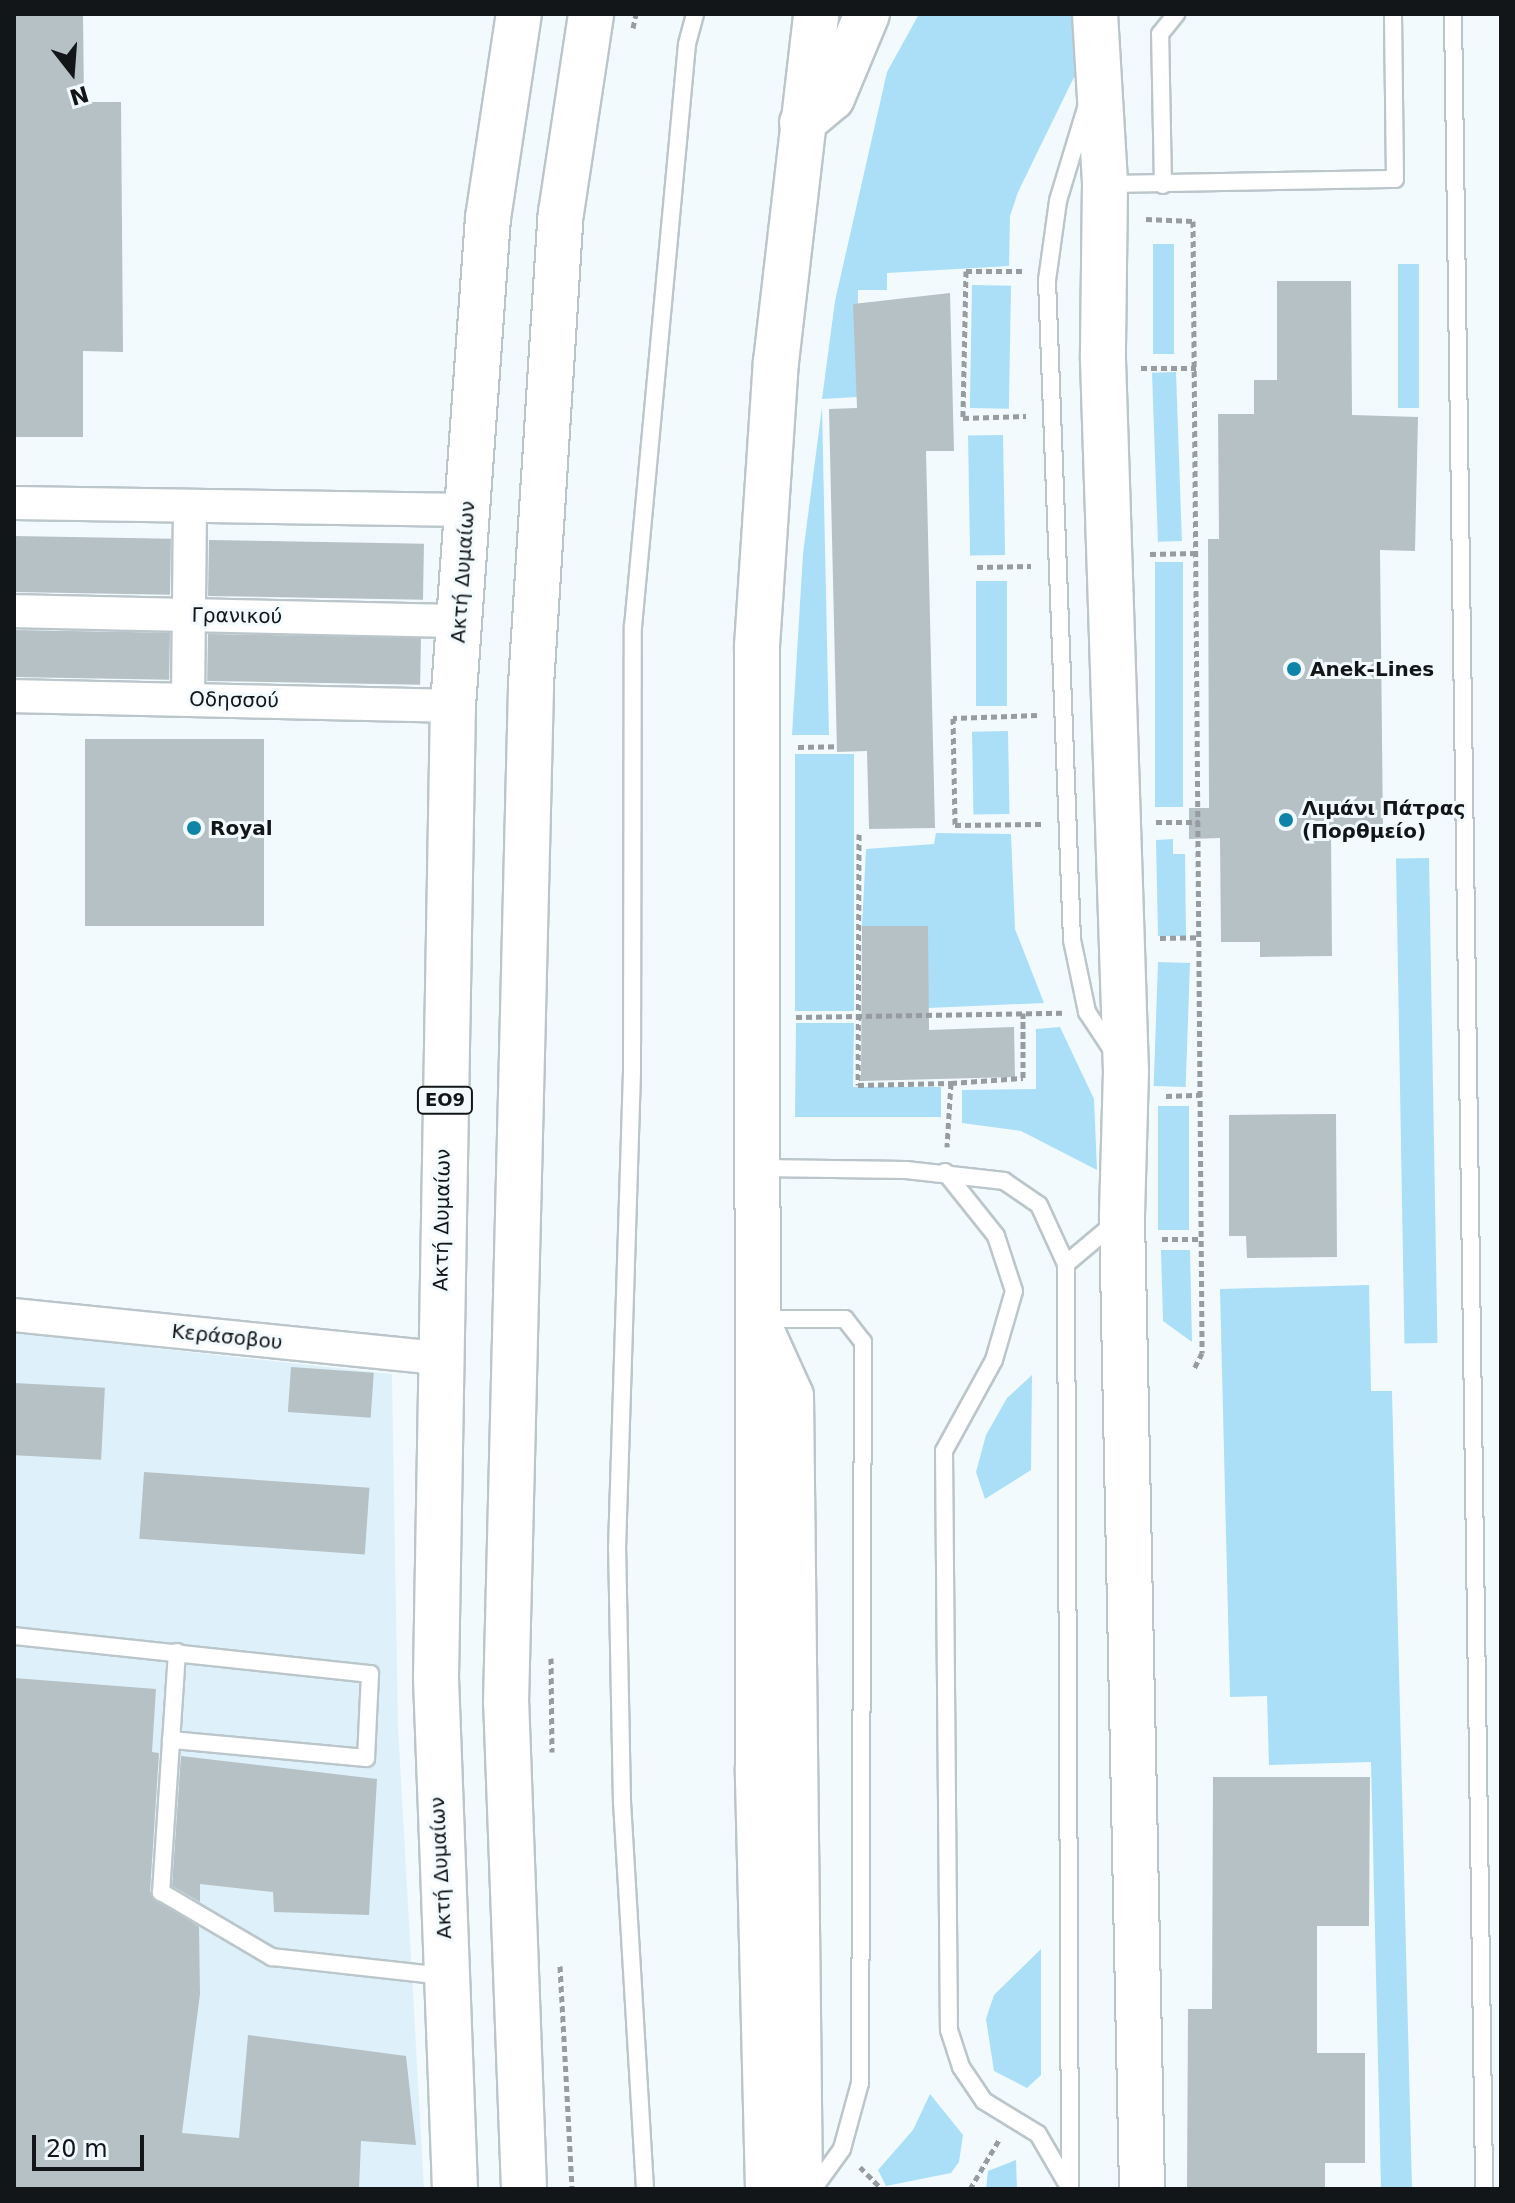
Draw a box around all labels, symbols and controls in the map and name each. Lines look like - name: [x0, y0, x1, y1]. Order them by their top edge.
- north arrow: [32, 32, 112, 112]
- text: N: [67, 81, 92, 110]
- street label: Ακτή Δυμαίων: [446, 500, 480, 644]
- street label: Γρανικού: [192, 603, 282, 629]
- place label: Anek-Lines: [1310, 657, 1434, 681]
- marker: Anek-Lines: [1285, 660, 1303, 678]
- street label: Οδησσού: [189, 687, 279, 713]
- place label: Λιμάνι Πάτρας (Πορθμείο): [1302, 796, 1465, 843]
- marker: Λιμάνι Πάτρας (Πορθμείο): [1277, 811, 1295, 829]
- place label: Royal: [210, 816, 273, 840]
- marker: Royal: [185, 819, 203, 837]
- road number: ΕΟ9: [415, 1086, 475, 1114]
- street label: Ακτή Δυμαίων: [429, 1149, 455, 1291]
- street label: Κεράσοβου: [170, 1319, 284, 1355]
- street label: Ακτή Δυμαίων: [425, 1796, 457, 1940]
- scale bar: [36, 2119, 148, 2169]
- text: 20 m: [46, 2135, 108, 2163]

